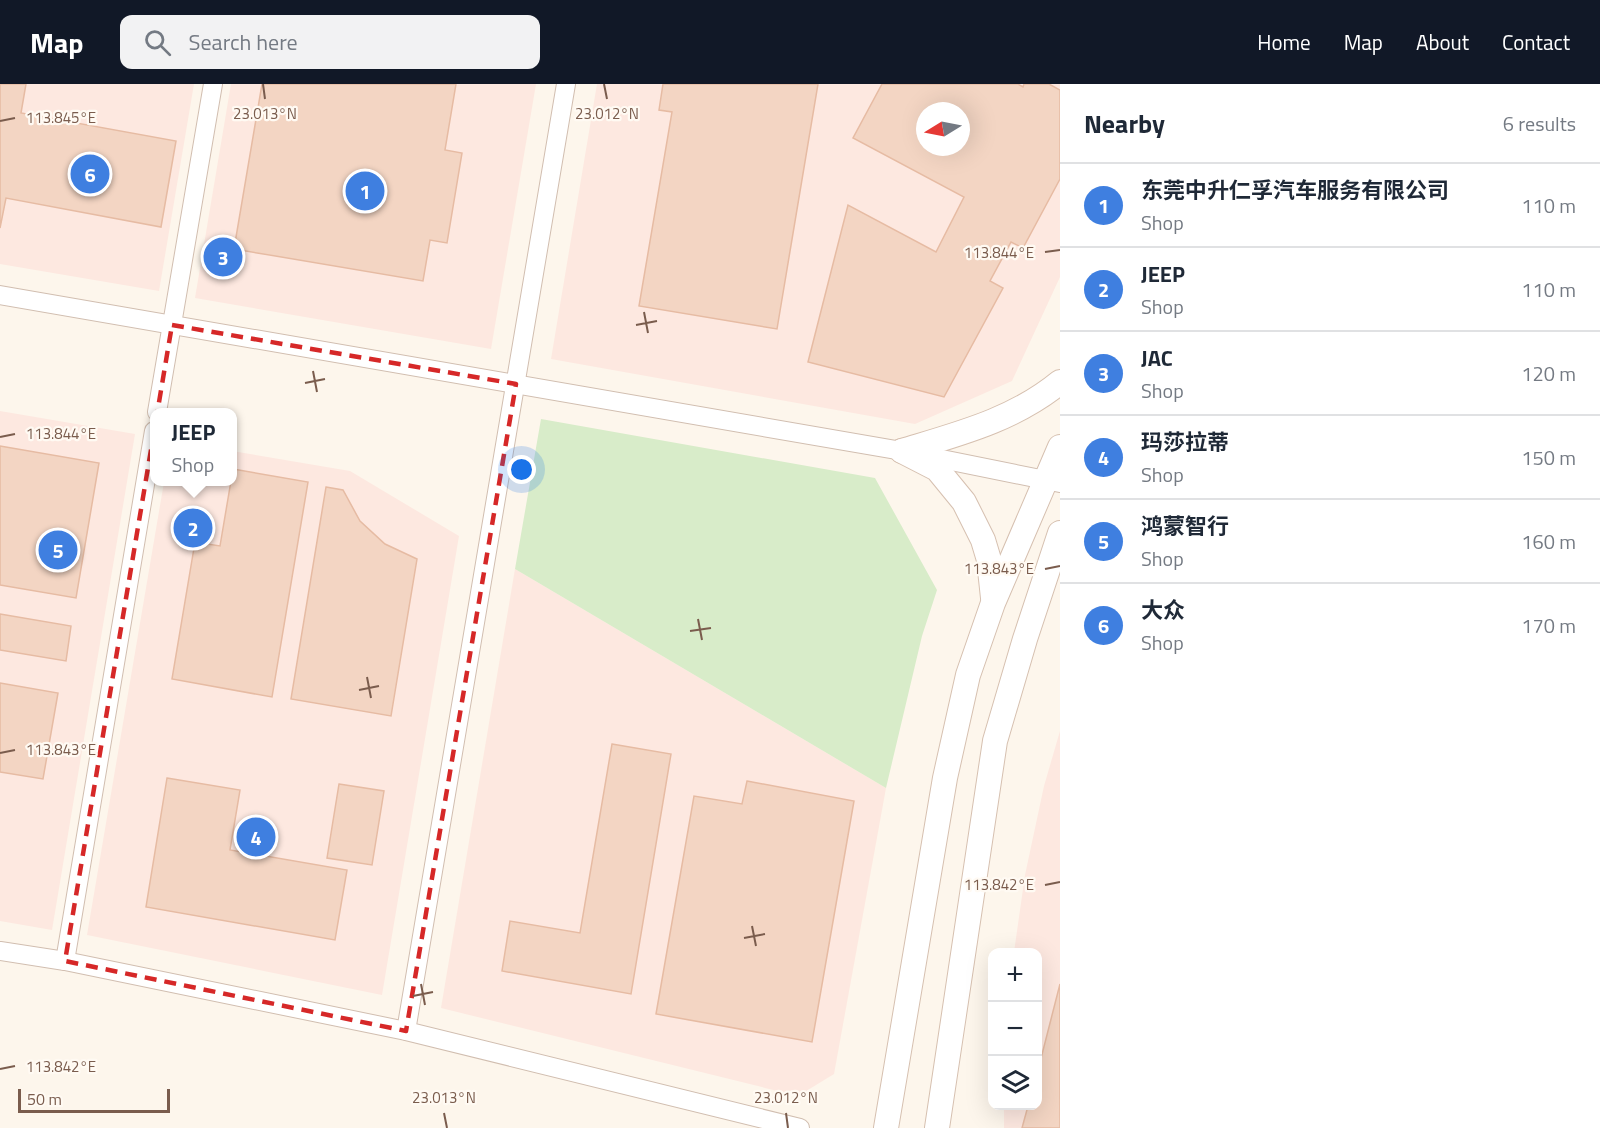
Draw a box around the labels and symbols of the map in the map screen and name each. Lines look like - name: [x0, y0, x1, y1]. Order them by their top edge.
- text: 23.013°N: [233, 102, 297, 125]
- text: 23.012°N: [575, 102, 639, 125]
- north arrow: [916, 102, 970, 156]
- text: 113.845°E: [26, 106, 96, 129]
- pin: 6: [70, 152, 110, 196]
- pin: 1: [346, 168, 385, 214]
- pin: 3: [204, 234, 242, 279]
- text: 113.844°E: [964, 241, 1034, 264]
- text: 113.844°E: [26, 422, 96, 445]
- your location: [507, 455, 536, 484]
- pin: 2: [174, 506, 212, 550]
- pin: 5: [38, 528, 78, 572]
- text: 113.843°E: [964, 557, 1034, 580]
- text: 113.843°E: [26, 738, 96, 761]
- pin: 4: [236, 814, 276, 860]
- text: 113.842°E: [964, 873, 1034, 896]
- text: 113.842°E: [26, 1055, 96, 1078]
- scale bar: [18, 1086, 170, 1114]
- text: 23.013°N: [412, 1086, 476, 1109]
- text: 23.012°N: [754, 1086, 818, 1109]

